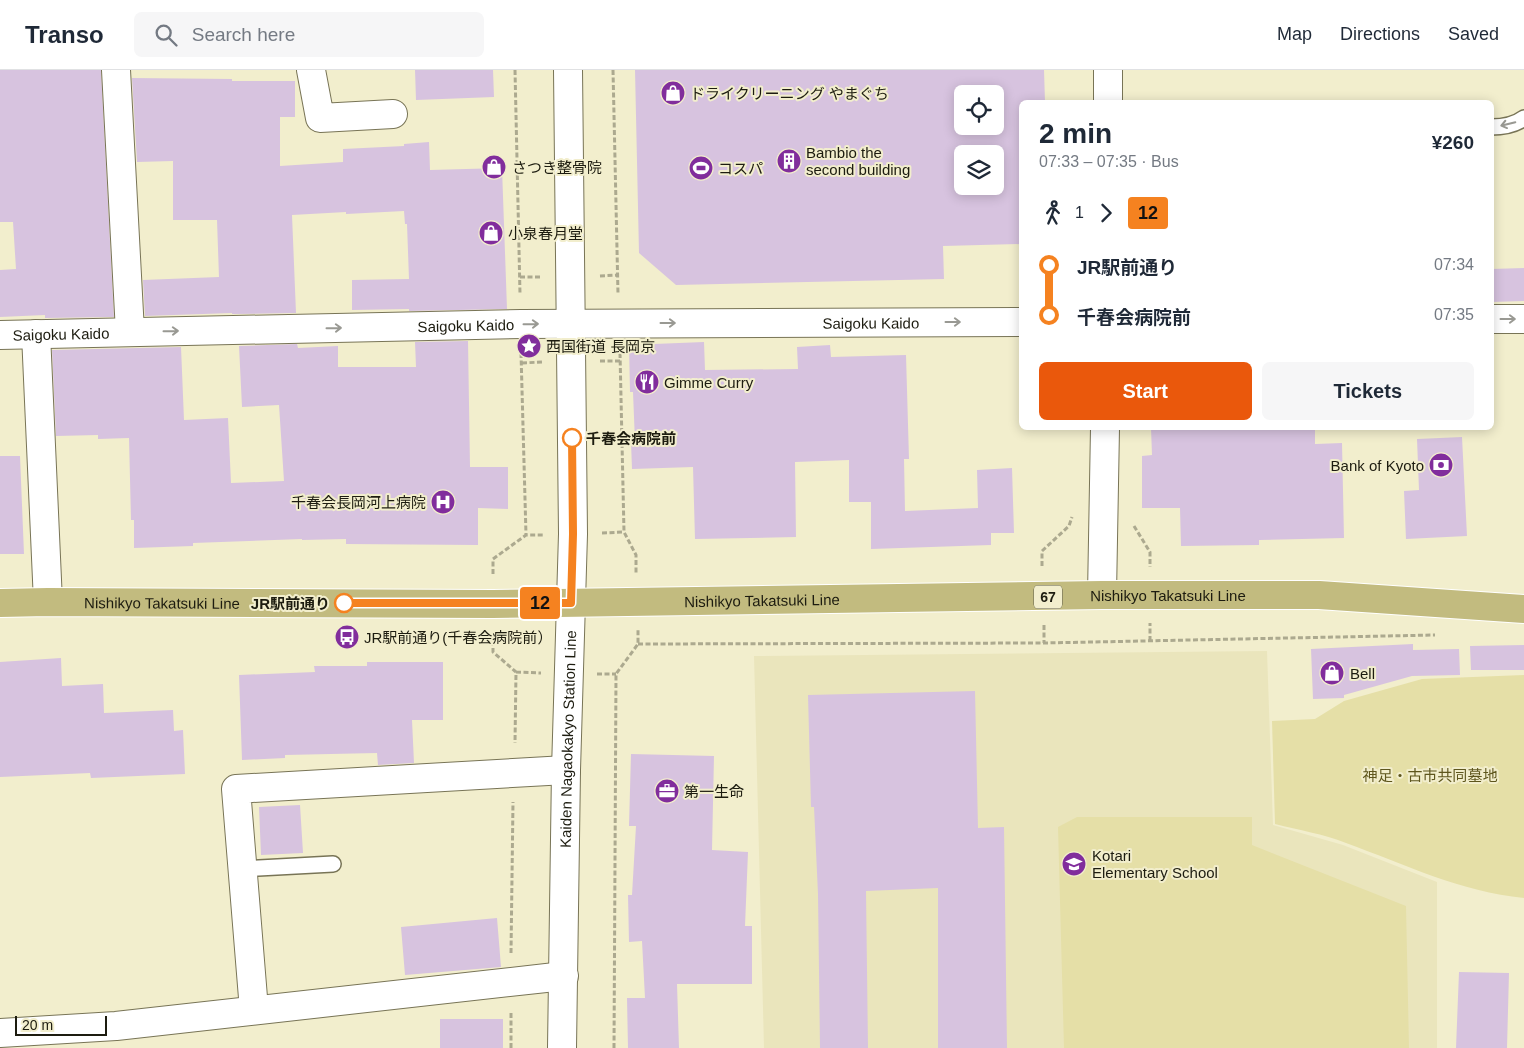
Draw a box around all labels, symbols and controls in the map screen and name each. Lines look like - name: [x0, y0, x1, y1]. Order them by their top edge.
- search box: [134, 12, 484, 57]
- text: Transo: [25, 21, 104, 48]
- icon: search: [152, 21, 180, 49]
- text: Search here: [192, 24, 295, 45]
- text: Map: [1277, 24, 1312, 44]
- text: Directions: [1340, 24, 1420, 44]
- text: Saved: [1448, 24, 1499, 44]
- shop icon: ドライクリーニング やまぐち: [660, 80, 686, 106]
- place label: ドライクリーニング やまぐち: [690, 85, 889, 102]
- map controls: [954, 85, 1004, 195]
- button: locate: [954, 85, 1004, 135]
- text: 2 min: [1039, 118, 1112, 149]
- one-way arrow: [1501, 120, 1517, 129]
- text: ¥260: [1432, 132, 1474, 153]
- place label: Bambio the second building: [806, 144, 910, 178]
- button: layers: [954, 145, 1004, 195]
- building icon: Bambio the second building: [776, 148, 802, 174]
- text: 07:33 – 07:35 · Bus: [1039, 153, 1179, 170]
- shop icon: さつき整骨院: [481, 154, 507, 180]
- sports icon: コスパ: [688, 155, 714, 181]
- place label: さつき整骨院: [512, 159, 602, 176]
- place label: コスパ: [718, 160, 763, 177]
- icon: walk: [1039, 199, 1067, 227]
- icon: forward: [1092, 199, 1120, 227]
- text: 12: [1138, 203, 1158, 223]
- text: 1: [1075, 204, 1084, 221]
- shop icon: 小泉春月堂: [478, 220, 504, 246]
- place label: 小泉春月堂: [508, 225, 583, 242]
- text: 07:34: [1434, 256, 1474, 273]
- text: JR駅前通り: [1077, 257, 1177, 278]
- text: 07:35: [1434, 306, 1474, 323]
- text: 千春会病院前: [1077, 307, 1191, 328]
- street label: Saigoku Kaido: [822, 314, 919, 331]
- one-way arrow: [1499, 314, 1515, 324]
- street label: Saigoku Kaido: [417, 316, 514, 335]
- one-way arrow: [944, 317, 960, 327]
- one-way arrow: [659, 318, 675, 328]
- one-way arrow: [522, 319, 539, 329]
- one-way arrow: [325, 323, 341, 333]
- street label: Saigoku Kaido: [12, 324, 110, 343]
- one-way arrow: [162, 326, 179, 336]
- place icon: 西国街道 長岡京: [516, 333, 542, 359]
- place label: 西国街道 長岡京: [546, 338, 655, 355]
- button: Start: [1039, 362, 1252, 420]
- button: Tickets: [1262, 362, 1474, 420]
- restaurant icon: Gimme Curry: [634, 369, 660, 395]
- place label: Gimme Curry: [664, 374, 754, 391]
- marker: 千春会病院前: [562, 428, 582, 448]
- place label: 千春会病院前: [586, 430, 676, 447]
- bank icon: Bank of Kyoto: [1428, 452, 1454, 478]
- place label: Bank of Kyoto: [1331, 457, 1424, 474]
- hospital icon: 千春会長岡河上病院: [430, 489, 456, 515]
- place label: 千春会長岡河上病院: [291, 494, 426, 511]
- road number: 67: [1034, 586, 1062, 608]
- line badge: 12: [518, 587, 562, 619]
- street label: Nishikyo Takatsuki Line: [1090, 587, 1246, 604]
- street label: Nishikyo Takatsuki Line: [684, 590, 840, 610]
- marker: JR駅前通り: [334, 593, 354, 613]
- text: 12: [530, 593, 550, 613]
- street label: Nishikyo Takatsuki Line: [84, 594, 240, 611]
- place label: JR駅前通り: [251, 595, 330, 612]
- bus stop icon: JR駅前通り(千春会病院前）: [334, 624, 360, 650]
- place label: JR駅前通り(千春会病院前）: [364, 629, 552, 646]
- street label: Kaiden Nagaokakyo Station Line: [556, 630, 579, 848]
- shop icon: Bell: [1319, 660, 1345, 686]
- place label: Bell: [1350, 665, 1375, 682]
- park label: 神足・古市共同墓地: [1362, 767, 1498, 784]
- office icon: 第一生命: [654, 778, 680, 804]
- place label: 第一生命: [684, 783, 744, 800]
- place label: Kotari Elementary School: [1092, 847, 1218, 881]
- school or university icon: Kotari Elementary School: [1061, 851, 1087, 877]
- scale bar: [15, 1013, 108, 1036]
- text: 20 m: [22, 1017, 53, 1033]

